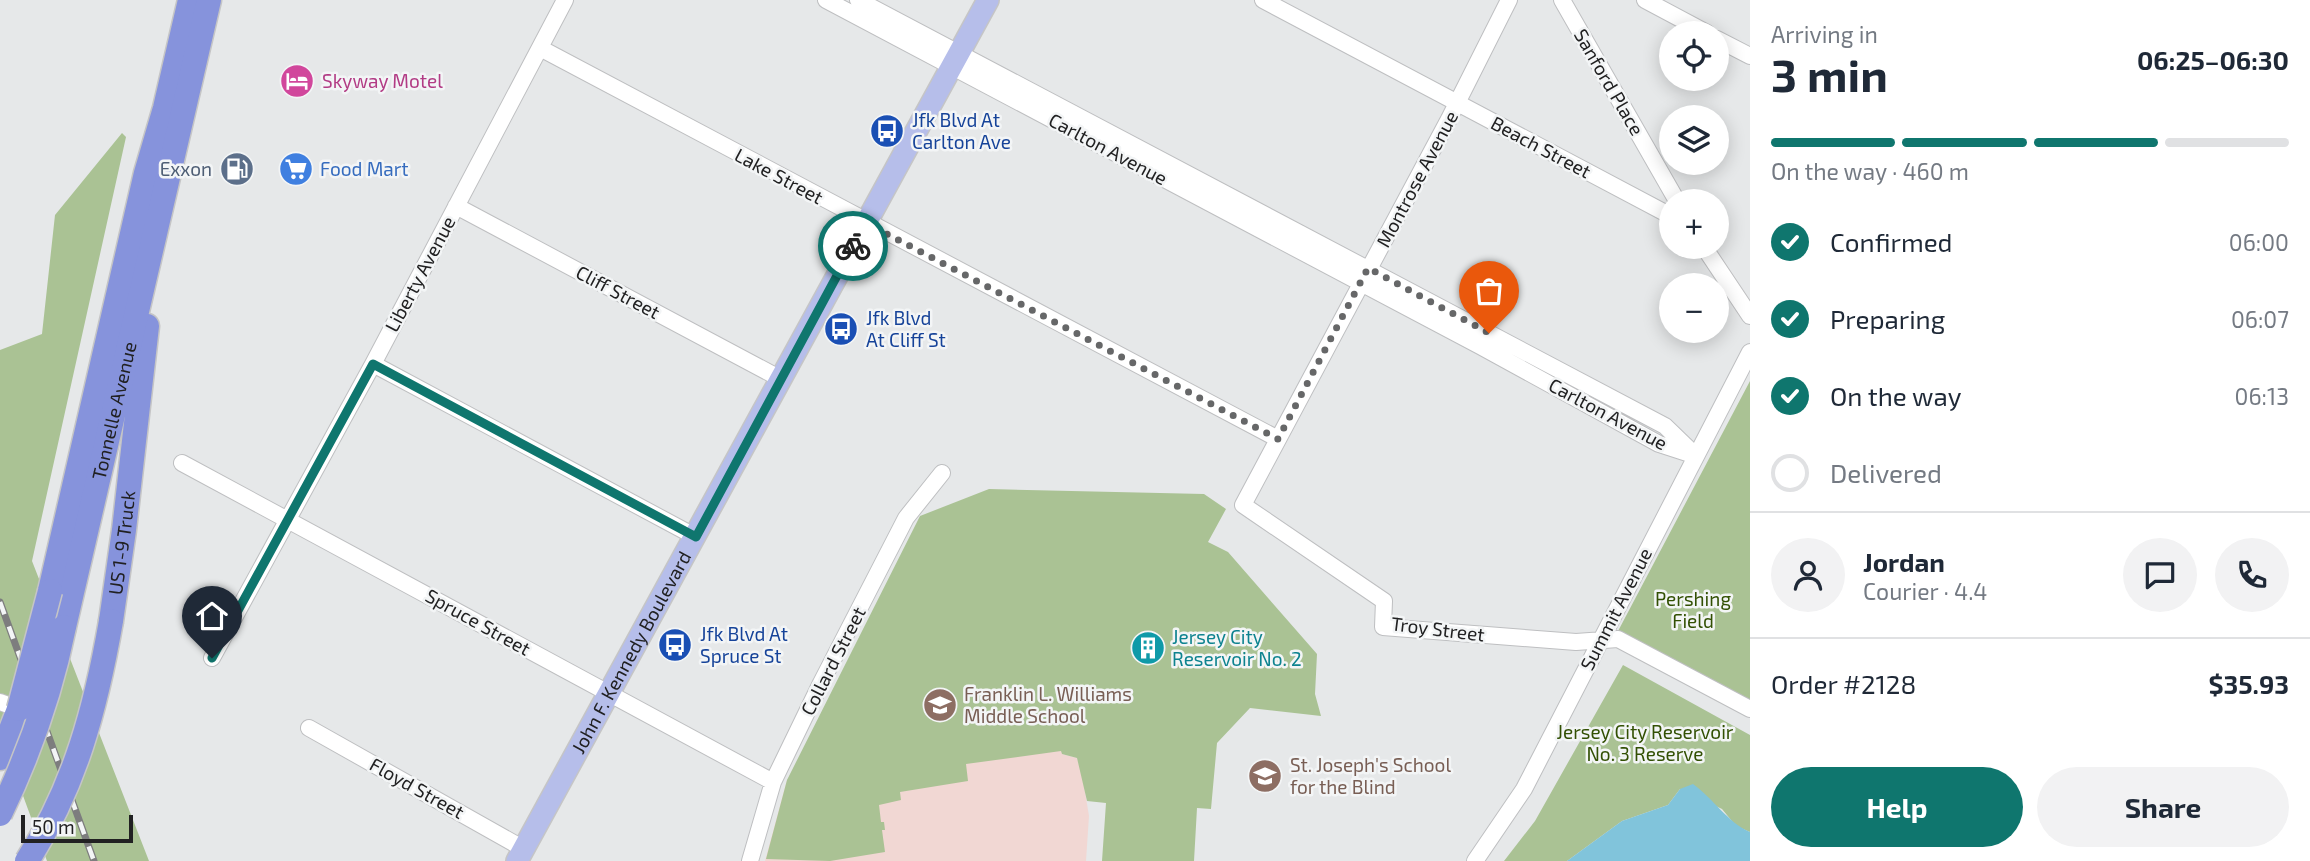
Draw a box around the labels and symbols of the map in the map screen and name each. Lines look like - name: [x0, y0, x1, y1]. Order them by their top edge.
- street label: Sanford Place: [1570, 24, 1649, 139]
- hotel icon: Skyway Motel: [278, 62, 316, 100]
- place label: Skyway Motel: [322, 69, 443, 92]
- street label: Montrose Avenue: [1371, 107, 1462, 251]
- place label: Jfk Blvd At Carlton Ave: [912, 108, 1011, 153]
- street label: Carlton Avenue: [1045, 108, 1171, 189]
- street label: Beach Street: [1487, 111, 1595, 182]
- bus stop icon: Jfk Blvd At Carlton Ave: [868, 112, 906, 150]
- street label: Lake Street: [731, 143, 827, 208]
- fuel station icon: Exxon: [218, 150, 256, 188]
- supermarket icon: Food Mart: [277, 150, 315, 188]
- place label: Exxon: [160, 157, 212, 180]
- place label: Food Mart: [320, 157, 409, 180]
- courier: [818, 211, 888, 281]
- street label: Liberty Avenue: [379, 212, 460, 335]
- street label: Cliff Street: [572, 260, 664, 323]
- pin: [1459, 261, 1519, 333]
- place label: Jfk Blvd At Cliff St: [866, 306, 946, 351]
- bus stop icon: Jfk Blvd At Cliff St: [822, 310, 860, 348]
- street label: Tonnelle Avenue: [86, 339, 141, 482]
- street label: Carlton Avenue: [1545, 373, 1671, 454]
- street label: US 1-9 Truck: [103, 489, 139, 596]
- street label: Summit Avenue: [1575, 544, 1656, 674]
- street label: John F. Kennedy Boulevard: [566, 547, 695, 757]
- street label: Spruce Street: [422, 583, 535, 660]
- pin: [182, 586, 242, 658]
- park label: Pershing Field: [1655, 587, 1731, 632]
- street label: Collard Street: [795, 603, 870, 719]
- street label: Troy Street: [1390, 611, 1486, 646]
- place label: Jfk Blvd At Spruce St: [700, 622, 788, 667]
- place label: Jersey City Reservoir No. 2: [1172, 625, 1302, 670]
- bus stop icon: Jfk Blvd At Spruce St: [656, 626, 694, 664]
- building icon: Jersey City Reservoir No. 2: [1129, 629, 1167, 667]
- place label: Franklin L. Williams Middle School: [964, 682, 1132, 727]
- school or university icon: Franklin L. Williams Middle School: [921, 686, 959, 724]
- park label: Jersey City Reservoir No. 3 Reserve: [1556, 720, 1734, 765]
- street label: Floyd Street: [366, 752, 468, 823]
- place label: St. Joseph's School for the Blind: [1290, 753, 1451, 798]
- school or university icon: St. Joseph's School for the Blind: [1246, 757, 1284, 795]
- scale bar: [21, 812, 133, 844]

